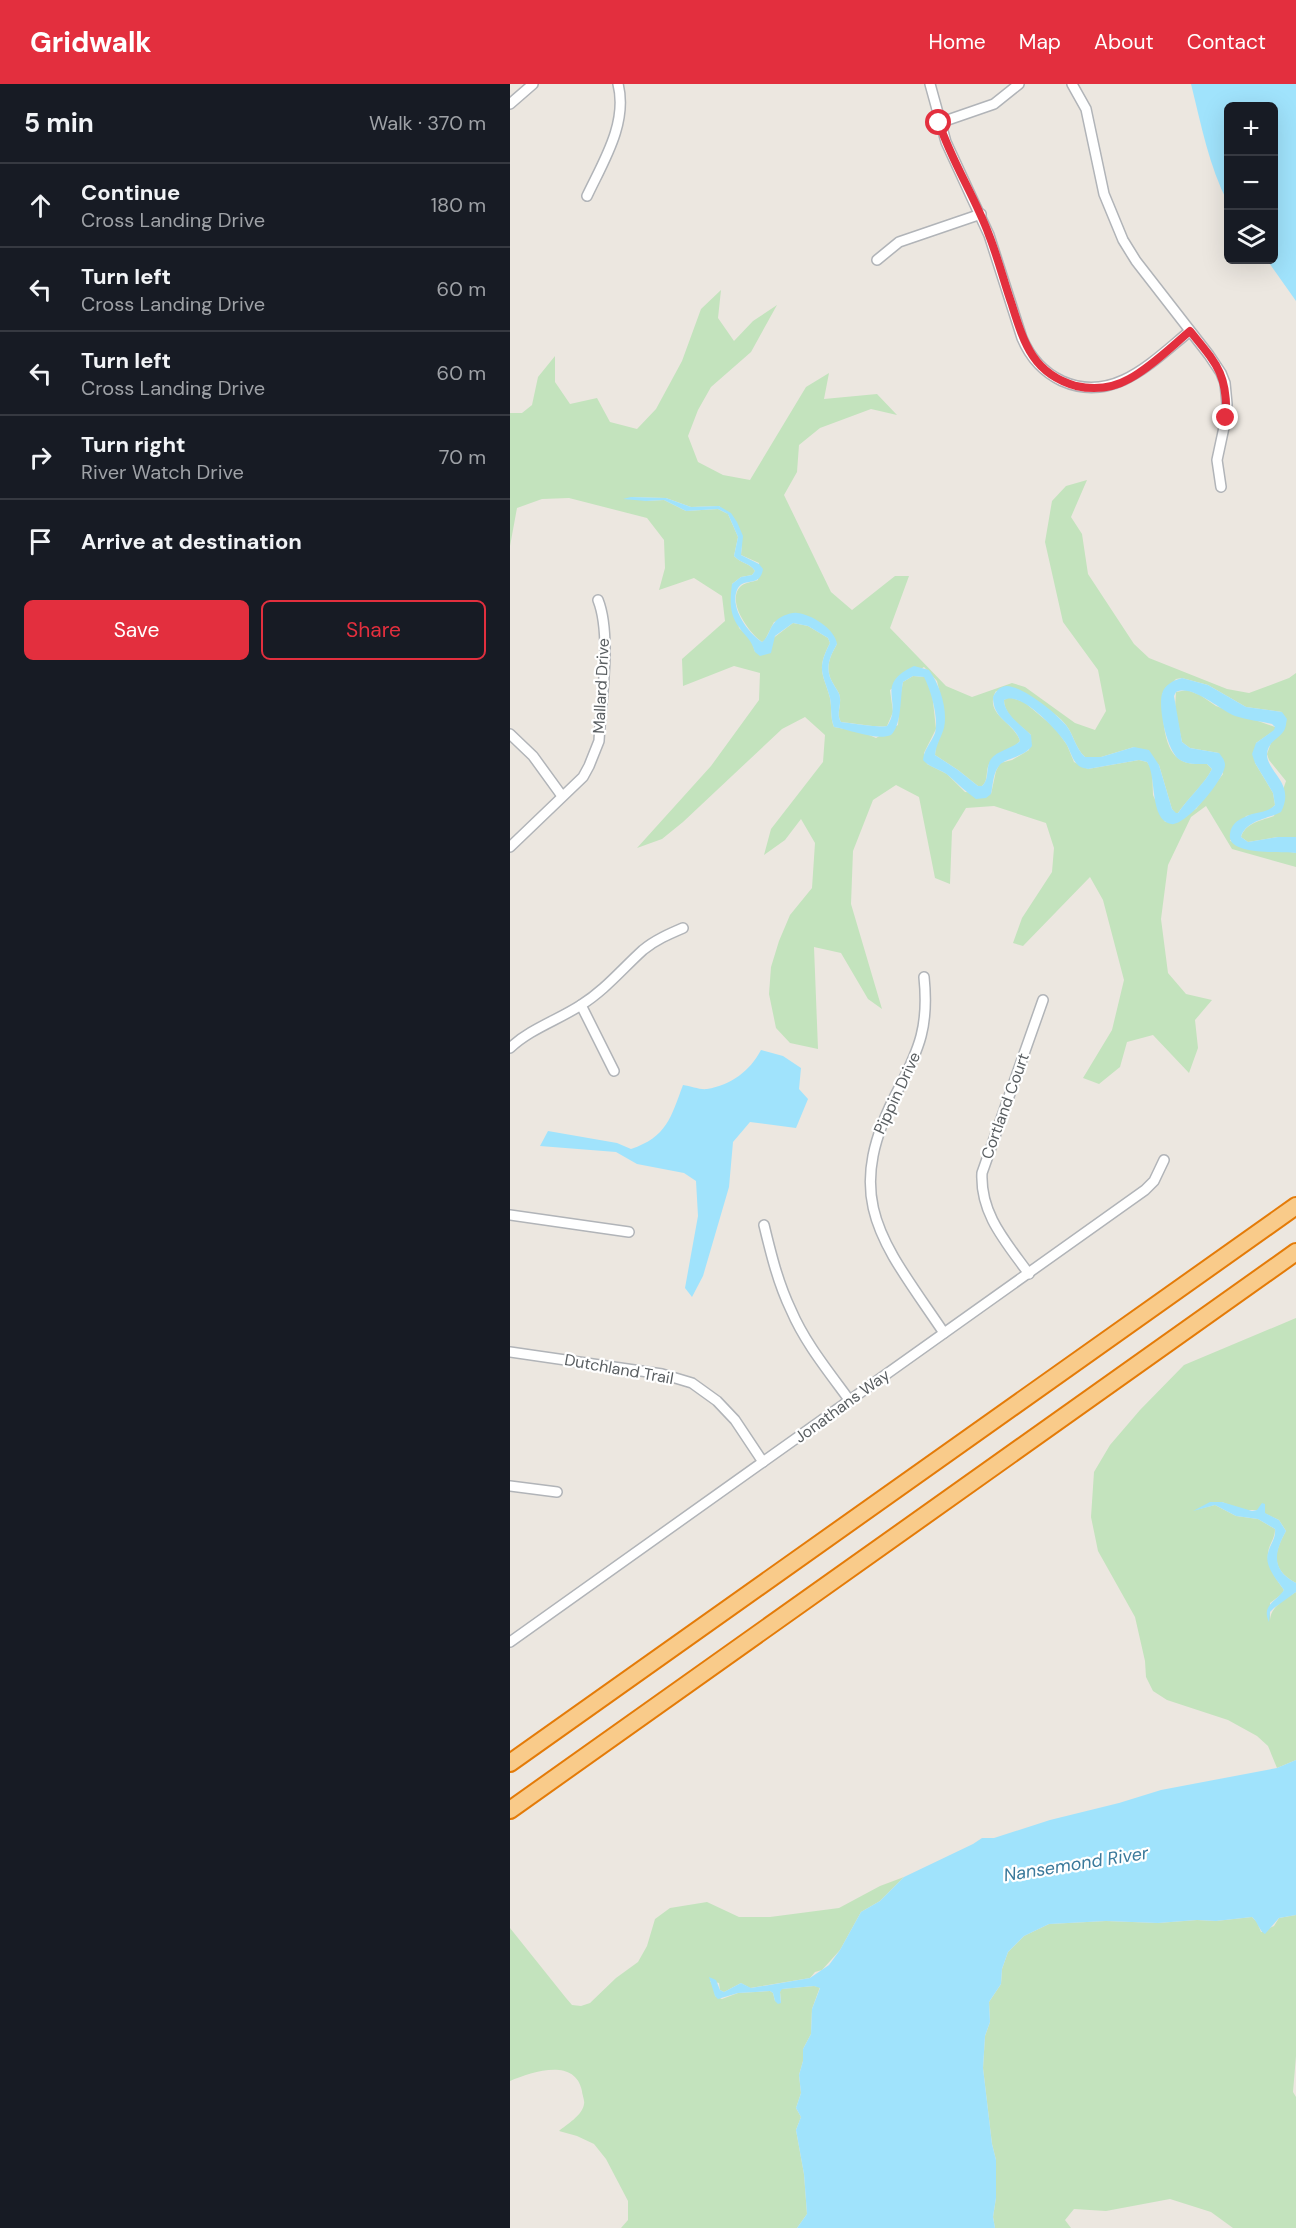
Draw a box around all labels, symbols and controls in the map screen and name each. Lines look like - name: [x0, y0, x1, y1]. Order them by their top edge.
- text: Gridwalk: [30, 24, 152, 61]
- text: Home: [928, 28, 986, 56]
- text: Map: [1019, 28, 1061, 56]
- text: About: [1094, 28, 1154, 56]
- text: Contact: [1187, 28, 1266, 56]
- map controls: [1224, 102, 1278, 264]
- button: +: [1224, 102, 1278, 156]
- text: 5 min: [24, 106, 94, 140]
- route start: [925, 109, 951, 135]
- text: Walk · 370 m: [369, 110, 486, 136]
- button: −: [1224, 156, 1278, 210]
- text: Continue: [81, 178, 180, 207]
- icon: ahead: [24, 189, 57, 222]
- text: 180 m: [431, 192, 486, 218]
- text: Cross Landing Drive: [81, 207, 265, 233]
- button: layers: [1224, 210, 1278, 264]
- text: Turn left: [81, 262, 171, 291]
- icon: left: [24, 273, 57, 306]
- text: 60 m: [437, 276, 486, 302]
- text: Cross Landing Drive: [81, 291, 265, 317]
- text: Turn left: [81, 346, 171, 375]
- icon: left: [24, 357, 57, 390]
- text: 60 m: [437, 360, 486, 386]
- text: Cross Landing Drive: [81, 375, 265, 401]
- route end: [1212, 404, 1238, 430]
- text: Turn right: [81, 430, 186, 459]
- icon: right: [24, 441, 57, 474]
- text: 70 m: [439, 444, 486, 470]
- text: River Watch Drive: [81, 459, 244, 485]
- icon: arrive: [24, 525, 57, 558]
- text: Arrive at destination: [81, 527, 302, 556]
- button: Save: [24, 600, 249, 660]
- button: Share: [261, 600, 486, 660]
- street label: Mallard Drive: [588, 638, 614, 734]
- street label: Pippin Drive: [869, 1049, 925, 1137]
- street label: Cortland Court: [976, 1050, 1034, 1162]
- street label: Dutchland Trail: [563, 1349, 675, 1389]
- street label: Jonathans Way: [790, 1364, 894, 1448]
- water label: Nansemond River: [1002, 1840, 1151, 1887]

